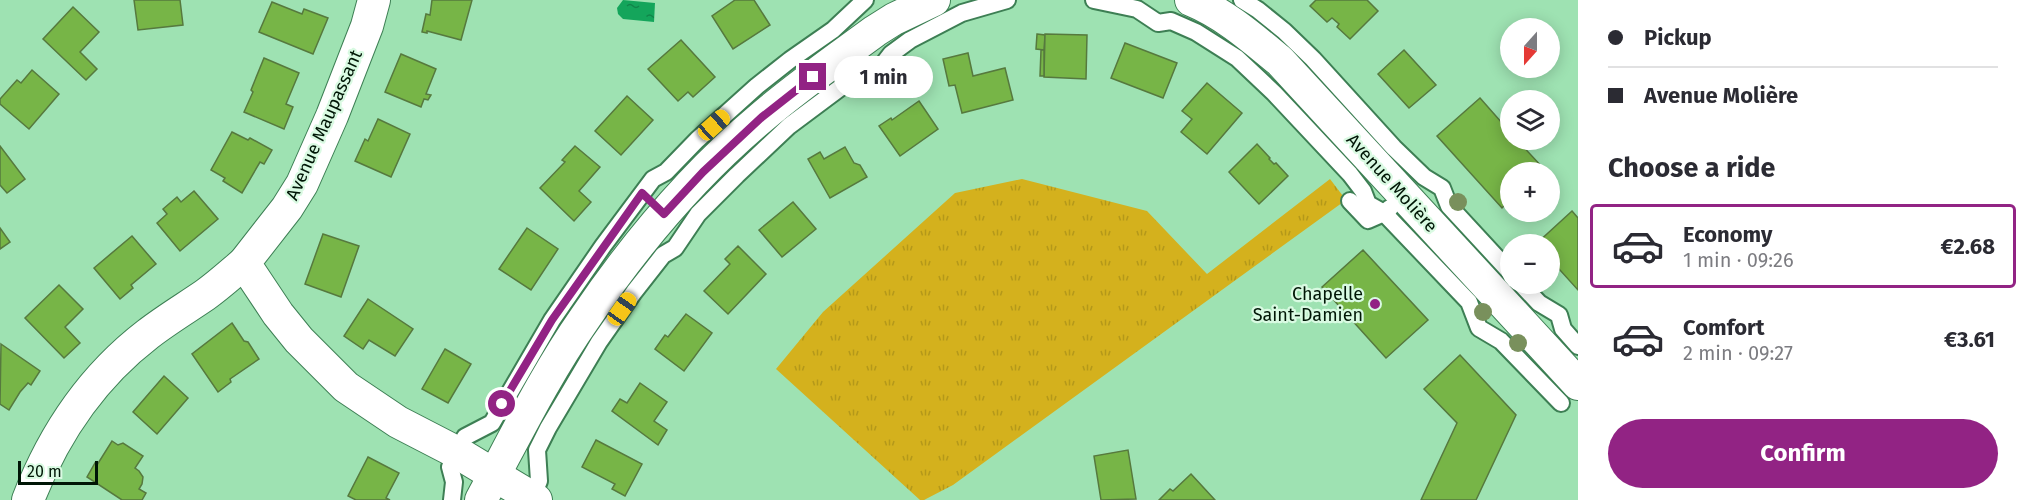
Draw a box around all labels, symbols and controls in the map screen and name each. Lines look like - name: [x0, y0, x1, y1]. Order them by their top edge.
- north arrow: [1500, 18, 1560, 78]
- map controls: [1500, 18, 1560, 294]
- text: Pickup: [1644, 24, 1712, 51]
- street label: Avenue Maupassant: [281, 46, 367, 204]
- callout: 1 min: [834, 56, 933, 98]
- route end: [799, 63, 826, 90]
- text: 1 min: [859, 65, 908, 89]
- text: Avenue Molière: [1644, 82, 1798, 109]
- button: layers: [1500, 90, 1560, 150]
- car: [695, 106, 733, 144]
- street label: Avenue Molière: [1342, 129, 1442, 237]
- text: Choose a ride: [1608, 152, 1775, 184]
- button: +: [1500, 162, 1560, 222]
- icon: car: [1611, 219, 1665, 273]
- text: Economy: [1683, 221, 1772, 248]
- text: €2.68: [1941, 233, 1995, 260]
- button: −: [1500, 234, 1560, 294]
- text: 1 min · 09:26: [1683, 248, 1794, 272]
- place label: Chapelle Saint-Damien: [1253, 283, 1363, 326]
- car: [604, 289, 640, 329]
- marker: Chapelle Saint-Damien: [1368, 297, 1382, 311]
- icon: car: [1611, 312, 1665, 366]
- text: Comfort: [1683, 314, 1764, 341]
- text: €3.61: [1944, 326, 1995, 353]
- text: 2 min · 09:27: [1683, 341, 1793, 365]
- route start: [488, 390, 515, 417]
- button: Confirm: [1608, 419, 1998, 488]
- scale bar: [18, 458, 98, 486]
- text: 20 m: [27, 462, 62, 481]

